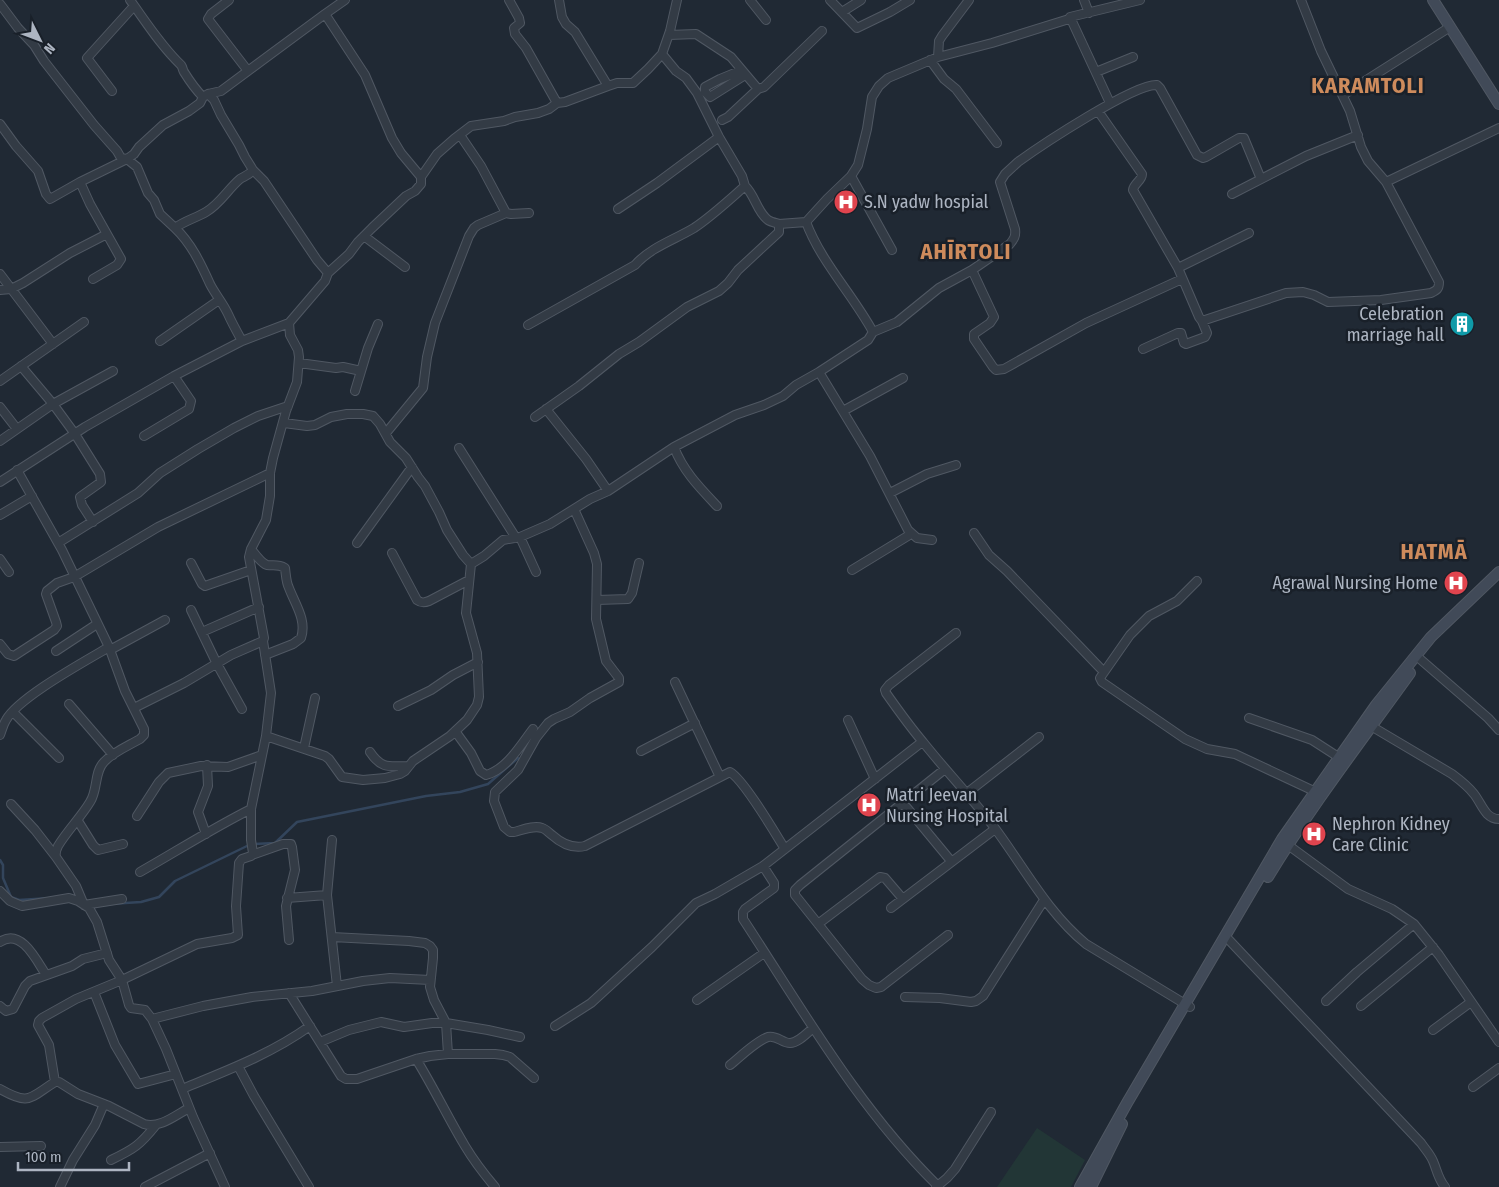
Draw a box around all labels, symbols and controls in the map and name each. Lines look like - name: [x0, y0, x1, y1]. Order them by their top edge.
- north arrow: [15, 15, 65, 65]
- text: N: [40, 40, 58, 57]
- district label: KARAMTOLI: [1311, 72, 1425, 99]
- hospital icon: S.N yadw hospial: [833, 189, 859, 215]
- place label: S.N yadw hospial: [864, 191, 989, 213]
- district label: AHĪRTOLI: [919, 238, 1012, 265]
- place label: Celebration marriage hall: [1347, 303, 1444, 346]
- building icon: Celebration marriage hall: [1449, 311, 1475, 337]
- district label: HATMĀ: [1400, 538, 1468, 565]
- hospital icon: Agrawal Nursing Home: [1443, 570, 1469, 596]
- place label: Agrawal Nursing Home: [1273, 572, 1438, 594]
- place label: Matri Jeevan Nursing Hospital: [886, 784, 1008, 827]
- hospital icon: Matri Jeevan Nursing Hospital: [856, 792, 882, 818]
- place label: Nephron Kidney Care Clinic: [1332, 813, 1450, 856]
- hospital icon: Nephron Kidney Care Clinic: [1301, 821, 1327, 847]
- scale bar: [18, 1140, 129, 1172]
- text: 100 m: [25, 1148, 62, 1166]

